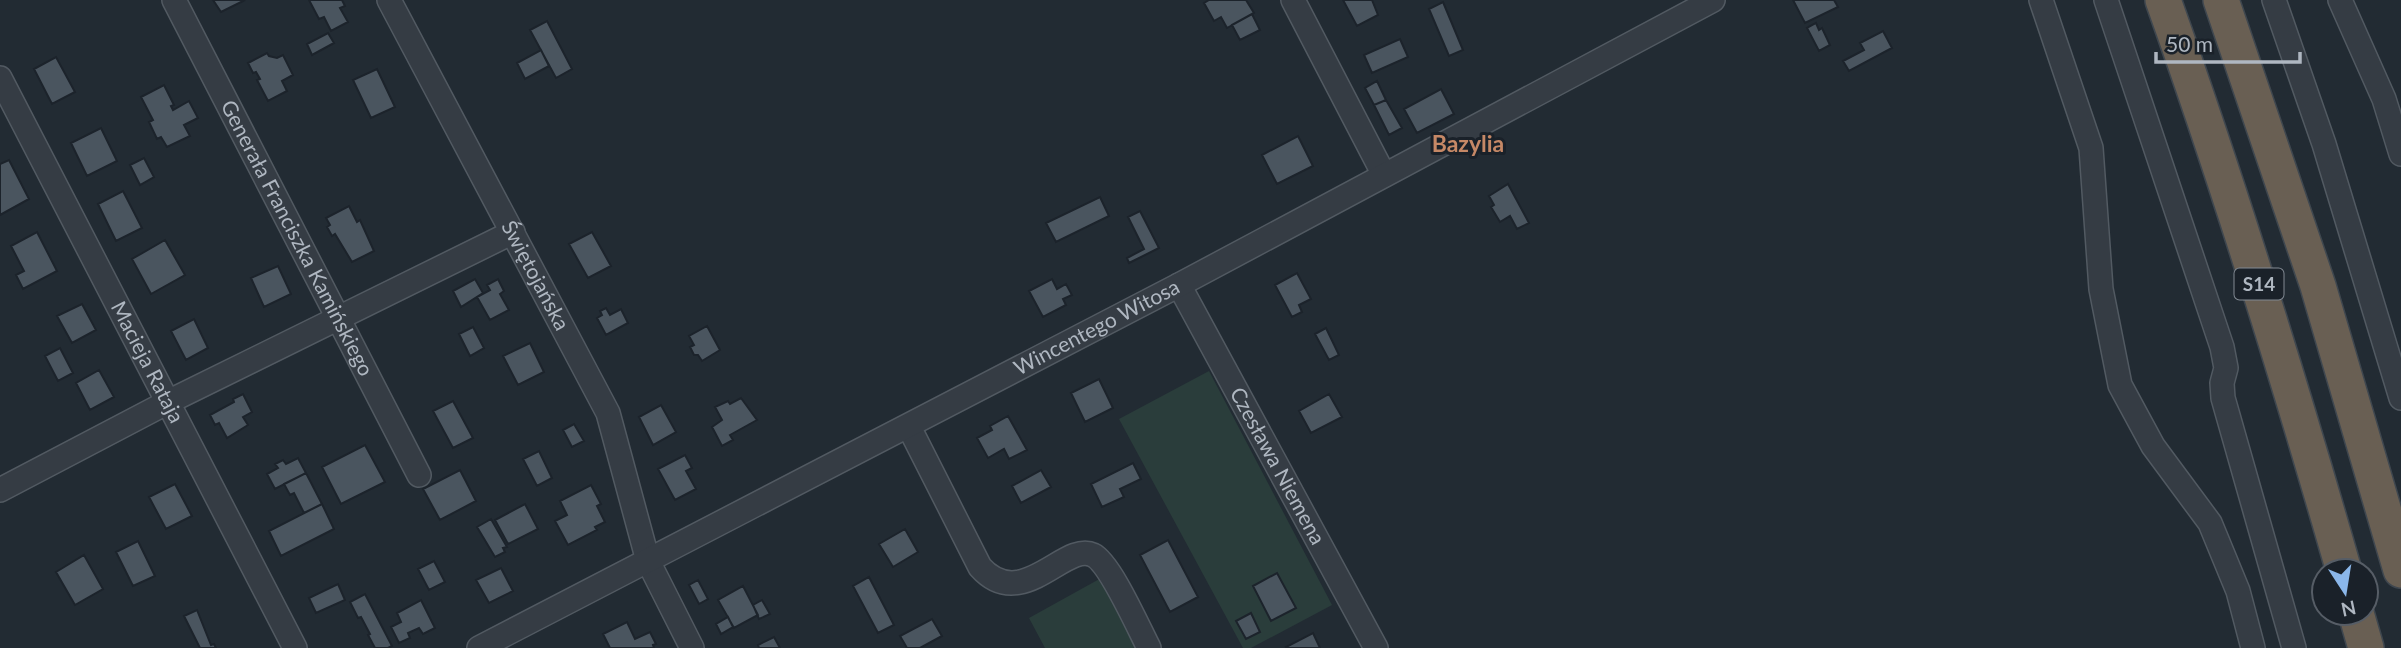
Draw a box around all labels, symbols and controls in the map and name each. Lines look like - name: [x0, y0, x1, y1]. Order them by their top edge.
- scale bar: [2156, 21, 2300, 65]
- text: 50 m: [2166, 31, 2213, 56]
- street label: Generała Franciszka Kamińskiego: [217, 95, 380, 380]
- district label: Bazylia: [1432, 129, 1504, 157]
- street label: Świętojańska: [497, 216, 576, 334]
- road number: S14: [2234, 268, 2284, 300]
- street label: Wincentego Witosa: [1009, 273, 1183, 379]
- street label: Macieja Rataja: [107, 297, 190, 427]
- street label: Czesława Niemena: [1226, 382, 1331, 548]
- north arrow: [2310, 557, 2380, 627]
- text: N: [2339, 596, 2358, 622]

